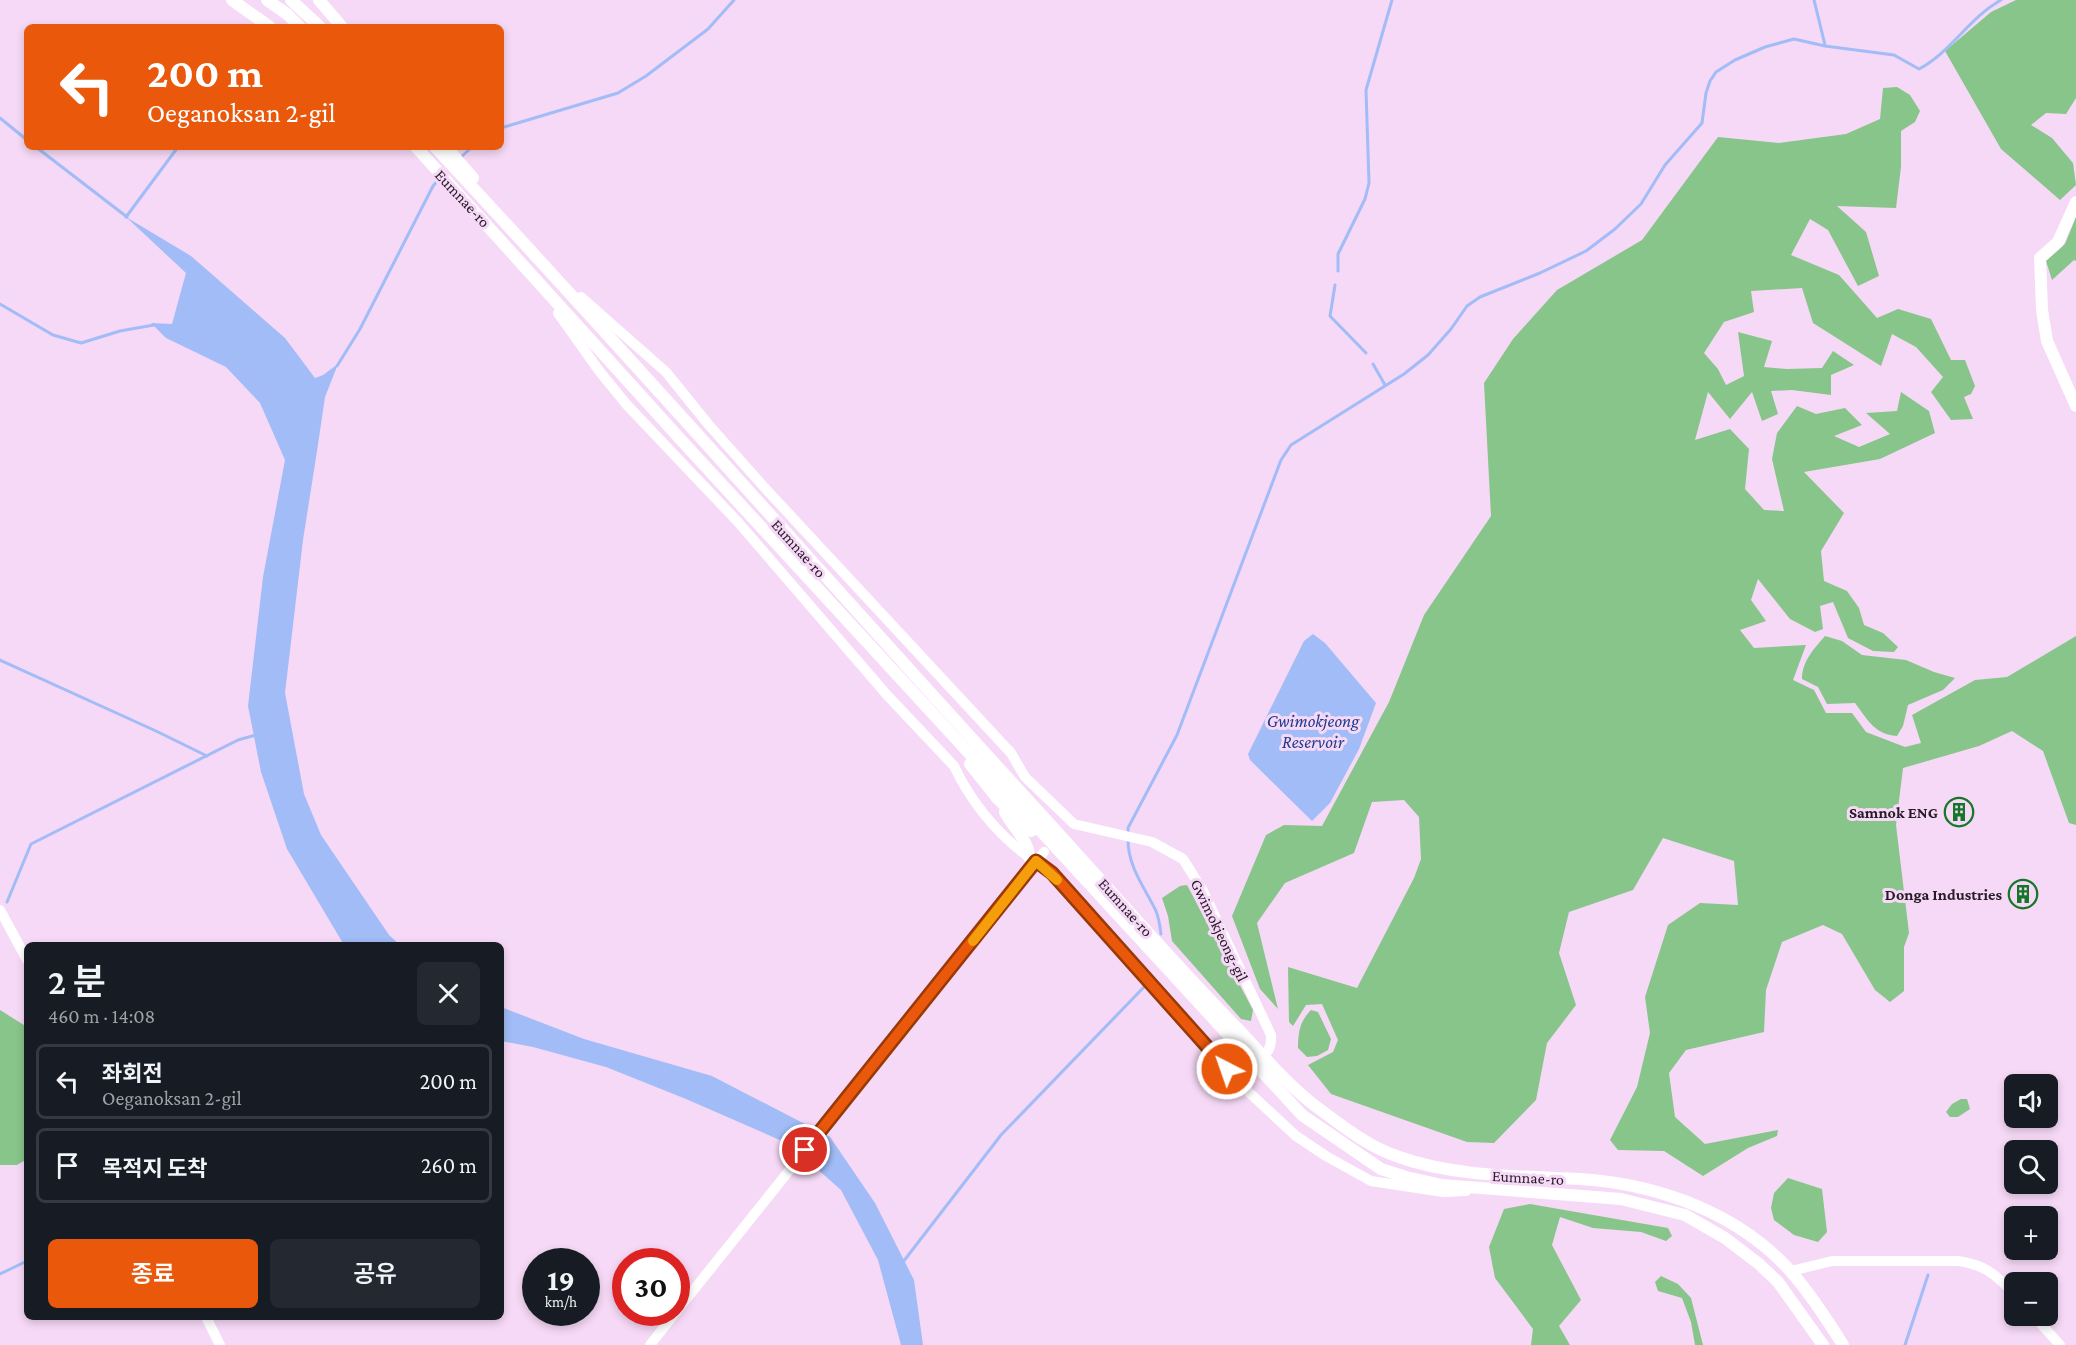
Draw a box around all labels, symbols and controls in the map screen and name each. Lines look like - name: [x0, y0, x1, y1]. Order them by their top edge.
- icon: left: [48, 48, 126, 126]
- text: 200 m: [147, 49, 263, 96]
- text: Oeganoksan 2-gil: [147, 98, 336, 128]
- street label: Eumnae-ro: [432, 166, 494, 231]
- street label: Eumnae-ro: [768, 516, 829, 581]
- water label: Gwimokjeong Reservoir: [1267, 711, 1360, 752]
- building icon: Samnok ENG: [1943, 796, 1975, 828]
- place label: Samnok ENG: [1849, 804, 1938, 821]
- street label: Eumnae-ro: [1095, 875, 1156, 940]
- street label: Gwimokjeong-gil: [1187, 876, 1252, 984]
- building icon: Donga Industries: [2007, 878, 2039, 910]
- place label: Donga Industries: [1885, 886, 2002, 903]
- text: 2 분: [48, 962, 106, 1002]
- button: close: [417, 962, 480, 1025]
- text: 460 m · 14:08: [48, 1005, 155, 1027]
- position arrow: [1195, 1037, 1259, 1101]
- text: 좌회전: [102, 1061, 163, 1086]
- icon: left: [51, 1065, 84, 1098]
- text: 200 m: [420, 1069, 477, 1094]
- map controls: [2004, 1074, 2058, 1326]
- button: sound: [2004, 1074, 2058, 1128]
- text: Oeganoksan 2-gil: [102, 1087, 242, 1109]
- pin: [779, 1124, 830, 1175]
- icon: arrive: [788, 1133, 821, 1166]
- button: search: [2004, 1140, 2058, 1194]
- icon: arrive: [51, 1149, 84, 1182]
- text: 260 m: [421, 1153, 477, 1178]
- text: 목적지 도착: [102, 1156, 207, 1181]
- street label: Eumnae-ro: [1491, 1167, 1565, 1188]
- button: +: [2004, 1206, 2058, 1260]
- button: 종료: [48, 1239, 258, 1308]
- button: 공유: [270, 1239, 480, 1308]
- speed limit sign: 30: [612, 1248, 690, 1326]
- text: 19: [547, 1263, 575, 1296]
- button: −: [2004, 1272, 2058, 1326]
- text: km/h: [545, 1294, 577, 1310]

